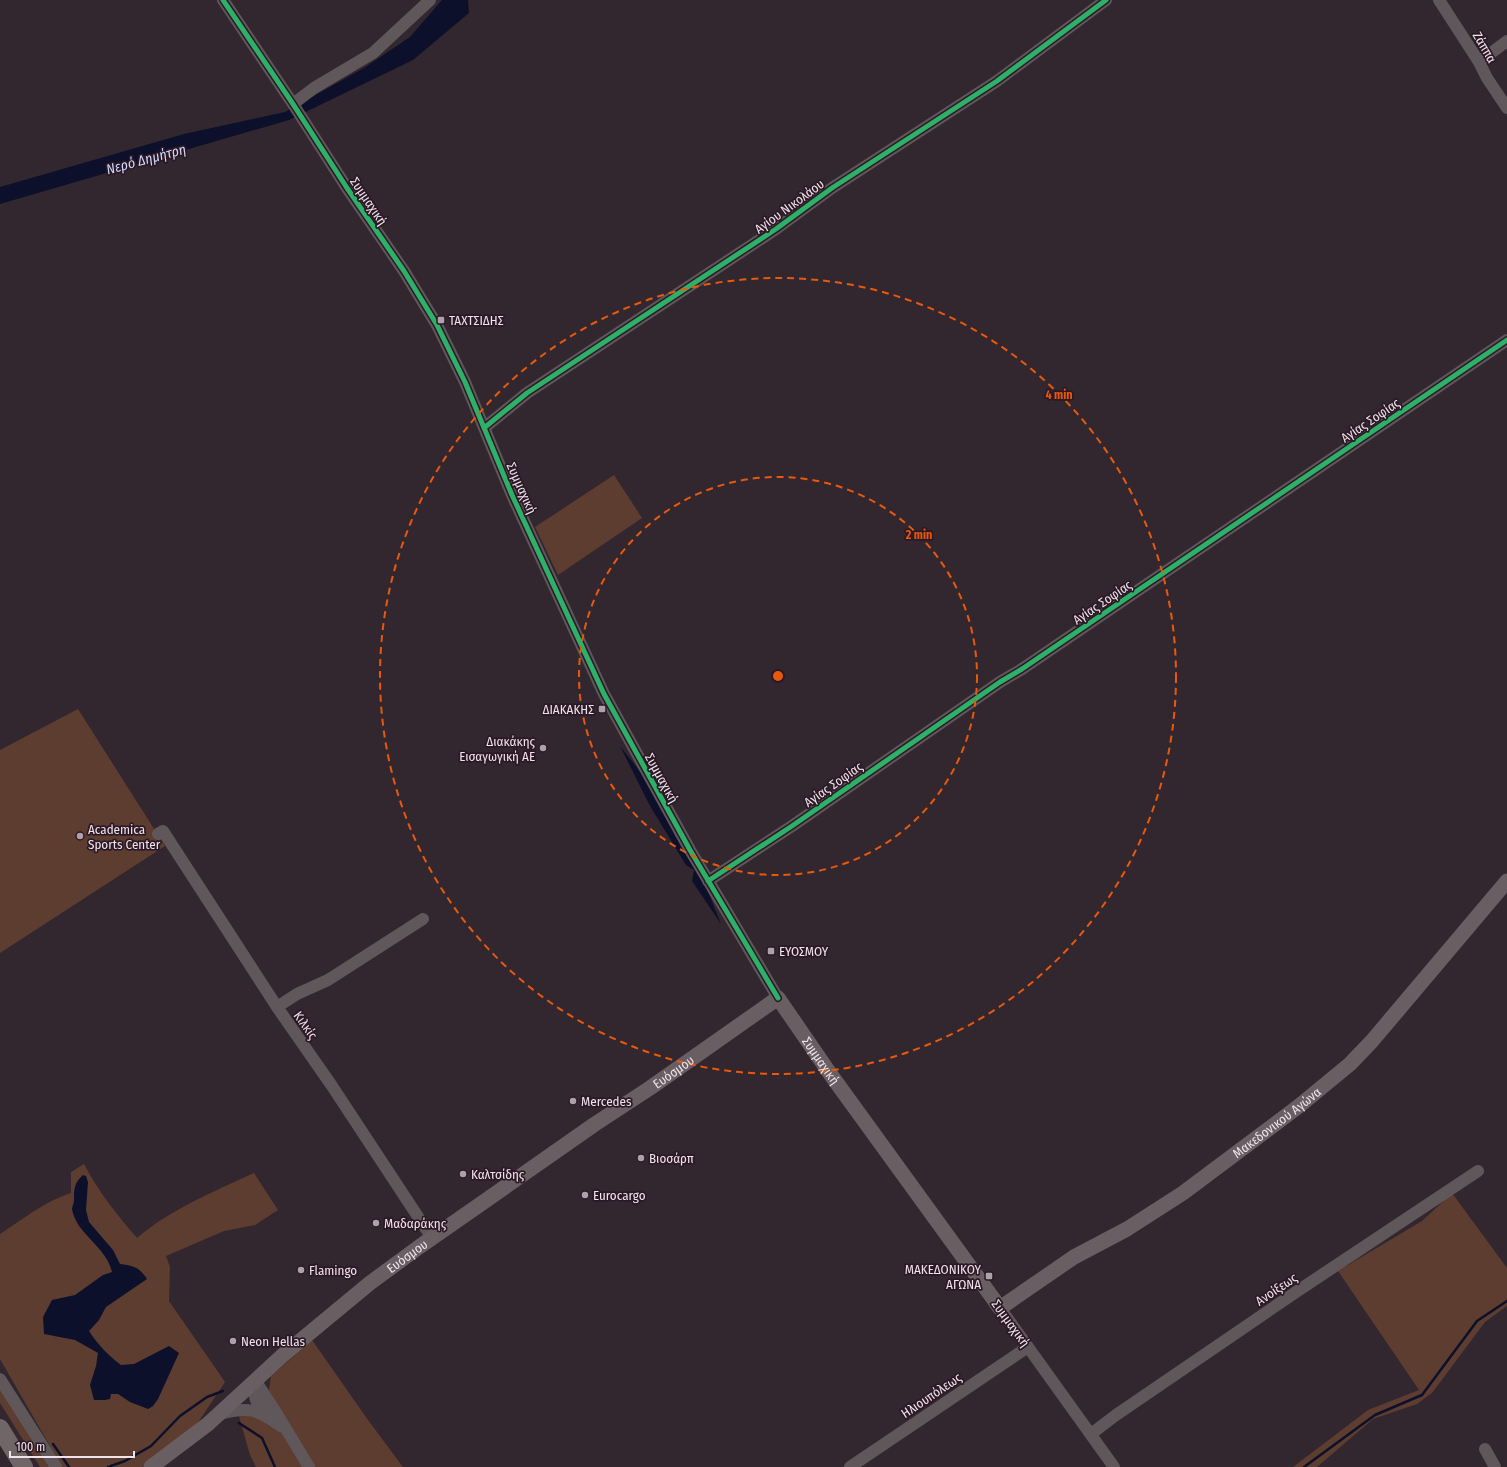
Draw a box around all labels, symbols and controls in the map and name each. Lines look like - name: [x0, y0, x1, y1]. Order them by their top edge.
- street label: Ζάππα: [1470, 29, 1499, 66]
- water label: Νερό Δημήτρη: [104, 141, 188, 178]
- street label: Συμμαχική: [347, 174, 390, 228]
- street label: Αγίου Νικολάου: [752, 176, 827, 237]
- place label: ΤΑΧΤΣΙΔΗΣ: [449, 313, 504, 328]
- marker: ΤΑΧΤΣΙΔΗΣ: [436, 315, 446, 325]
- text: 4 min: [1045, 388, 1073, 402]
- street label: Αγίας Σοφίας: [1338, 395, 1403, 446]
- street label: Συμμαχική: [504, 460, 539, 516]
- text: 2 min: [905, 528, 932, 542]
- street label: Αγίας Σοφίας: [1070, 577, 1135, 628]
- centre of rings: [771, 669, 785, 683]
- place label: ΔΙΑΚΑΚΗΣ: [542, 702, 594, 717]
- marker: ΔΙΑΚΑΚΗΣ: [597, 704, 607, 714]
- place label: Διακάκης Εισαγωγική ΑΕ: [459, 734, 536, 764]
- marker: Διακάκης Εισαγωγική ΑΕ: [538, 743, 548, 753]
- street label: Συμμαχική: [642, 751, 681, 806]
- street label: Αγίας Σοφίας: [801, 759, 866, 810]
- place label: Academica Sports Center: [88, 822, 161, 852]
- marker: Academica Sports Center: [75, 831, 85, 841]
- place label: ΕΥΟΣΜΟΥ: [779, 944, 829, 959]
- marker: ΕΥΟΣΜΟΥ: [766, 946, 776, 956]
- street label: Κιλκίς: [291, 1008, 321, 1043]
- street label: Συμμαχική: [799, 1034, 842, 1088]
- street label: Ευόσμου: [650, 1052, 697, 1092]
- street label: Μακεδονικού Αγώνα: [1230, 1084, 1324, 1161]
- place label: Mercedes: [581, 1094, 632, 1109]
- marker: Mercedes: [568, 1096, 578, 1106]
- place label: Βιοσάρπ: [649, 1151, 694, 1166]
- marker: Βιοσάρπ: [636, 1153, 646, 1163]
- place label: Καλτσίδης: [471, 1167, 525, 1182]
- marker: Καλτσίδης: [458, 1169, 468, 1179]
- place label: Eurocargo: [593, 1188, 646, 1203]
- marker: Eurocargo: [580, 1190, 590, 1200]
- place label: Μαδαράκης: [384, 1216, 447, 1231]
- marker: Μαδαράκης: [371, 1218, 381, 1228]
- street label: Ευόσμου: [384, 1237, 430, 1276]
- place label: ΜΑΚΕΔΟΝΙΚΟΥ ΑΓΩΝΑ: [905, 1262, 982, 1292]
- place label: Flamingo: [309, 1263, 357, 1278]
- marker: Flamingo: [296, 1265, 306, 1275]
- street label: Ανοίξεως: [1253, 1270, 1300, 1309]
- marker: ΜΑΚΕΔΟΝΙΚΟΥ ΑΓΩΝΑ: [984, 1271, 994, 1281]
- street label: Συμμαχική: [988, 1297, 1033, 1350]
- place label: Neon Hellas: [241, 1334, 305, 1349]
- marker: Neon Hellas: [228, 1336, 238, 1346]
- street label: Ηλιουπόλεως: [898, 1370, 965, 1421]
- scale bar: [10, 1433, 134, 1459]
- text: 100 m: [16, 1440, 45, 1454]

